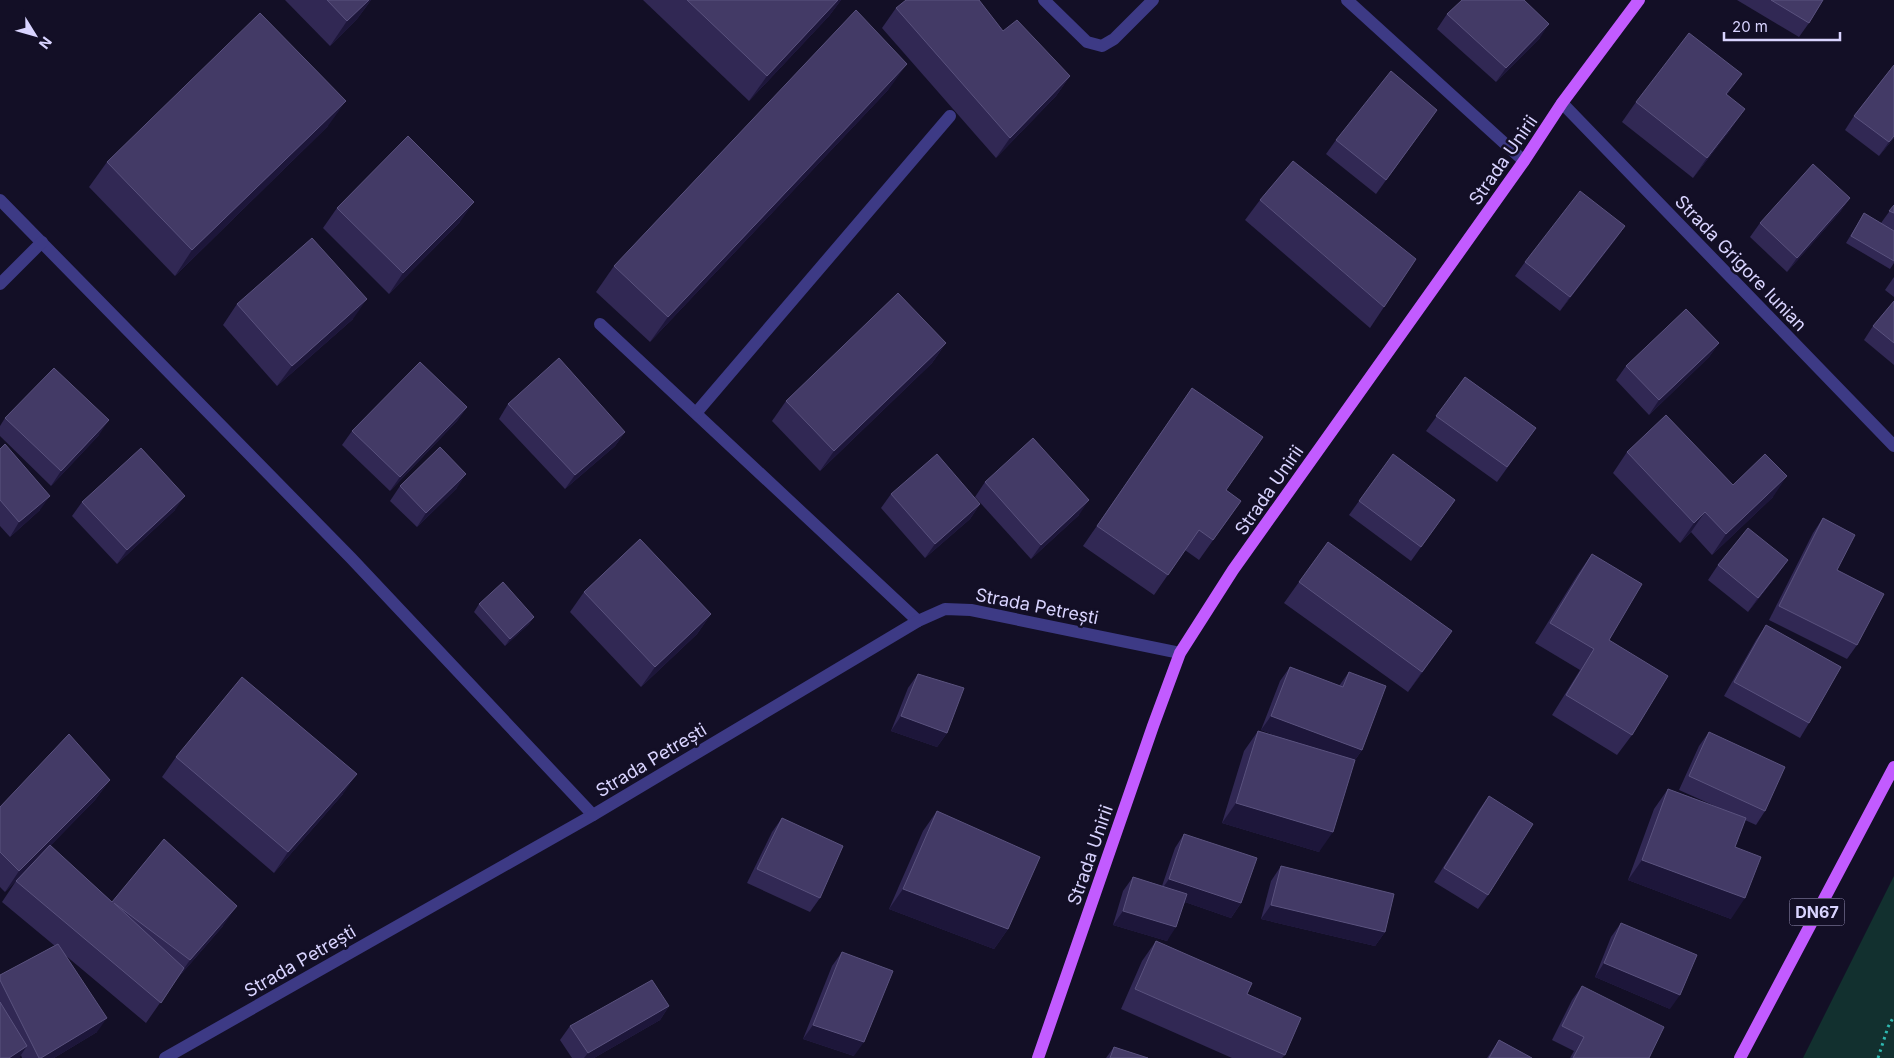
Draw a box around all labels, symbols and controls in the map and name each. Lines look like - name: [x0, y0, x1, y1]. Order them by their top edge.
- north arrow: [10, 10, 60, 60]
- scale bar: [1724, 10, 1840, 42]
- text: 20 m: [1732, 17, 1768, 36]
- text: N: [36, 34, 56, 53]
- street label: Strada Unirii: [1464, 111, 1542, 209]
- street label: Strada Grigore Iunian: [1671, 191, 1811, 335]
- street label: Strada Unirii: [1230, 441, 1308, 539]
- street label: Strada Petrești: [973, 584, 1100, 629]
- street label: Strada Petrești: [592, 719, 711, 802]
- street label: Strada Unirii: [1063, 802, 1117, 908]
- road number: DN67: [1790, 899, 1844, 926]
- street label: Strada Petrești: [241, 921, 360, 1002]

